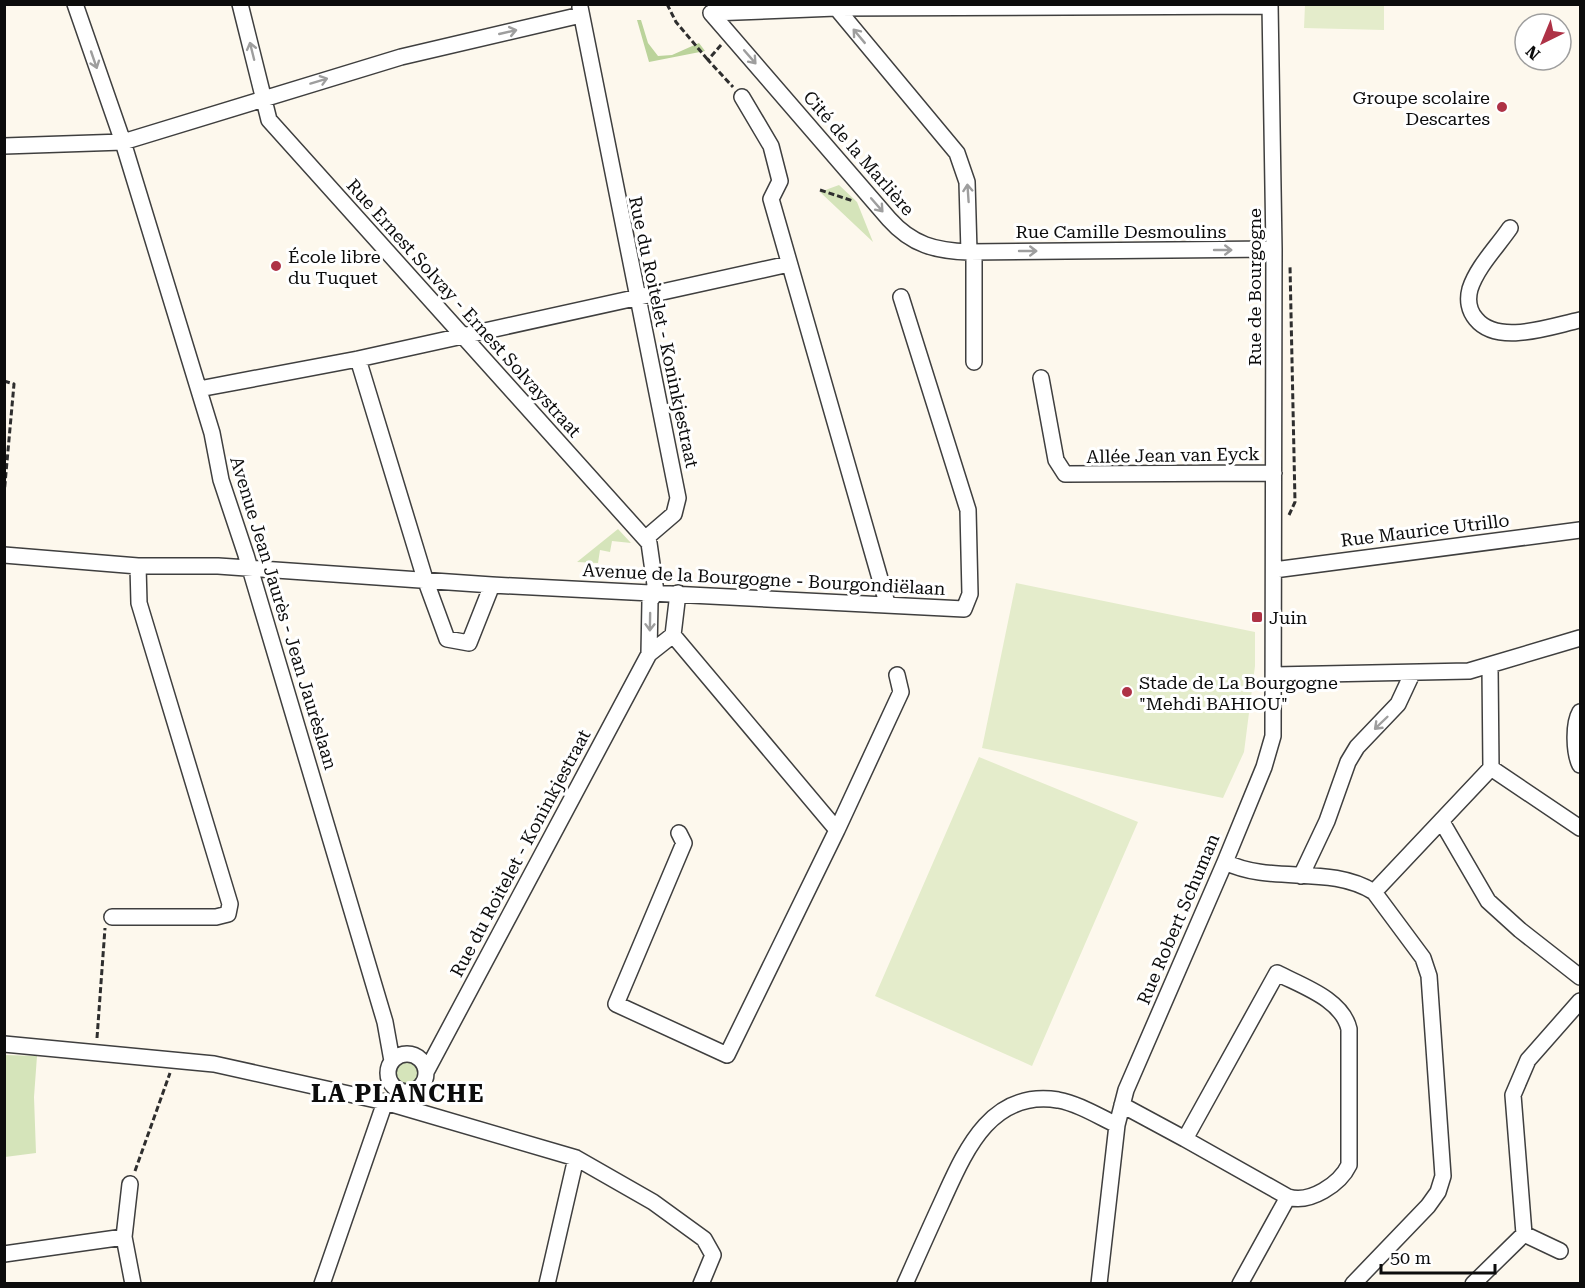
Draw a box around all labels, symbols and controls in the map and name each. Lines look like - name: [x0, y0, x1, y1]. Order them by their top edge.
- north arrow: [1513, 12, 1573, 72]
- one-way arrow: [498, 25, 517, 37]
- one-way arrow: [853, 28, 866, 44]
- text: N: [1522, 41, 1544, 64]
- one-way arrow: [245, 42, 257, 61]
- one-way arrow: [743, 49, 757, 64]
- one-way arrow: [90, 50, 101, 69]
- one-way arrow: [309, 75, 328, 86]
- street label: Cité de la Marlière: [799, 86, 919, 220]
- place label: Groupe scolaire Descartes: [1352, 87, 1490, 129]
- marker: Groupe scolaire Descartes: [1495, 100, 1509, 114]
- street label: Rue Ernest Solvay - Ernest Solvaystraat: [343, 175, 586, 441]
- one-way arrow: [962, 184, 973, 204]
- street label: Rue du Roitelet - Koninkjestraat: [625, 194, 703, 470]
- one-way arrow: [870, 197, 884, 212]
- street label: Rue de Bourgogne: [1244, 208, 1265, 366]
- street label: Rue Camille Desmoulins: [1016, 221, 1226, 242]
- one-way arrow: [1212, 244, 1232, 256]
- one-way arrow: [1017, 245, 1037, 257]
- place label: École libre du Tuquet: [288, 246, 381, 288]
- marker: École libre du Tuquet: [269, 259, 283, 273]
- street label: Allée Jean van Eyck: [1086, 443, 1260, 467]
- street label: Avenue Jean Jaurès - Jean Jaurèslaan: [226, 454, 342, 773]
- street label: Rue Maurice Utrillo: [1340, 509, 1510, 551]
- street label: Avenue de la Bourgogne - Bourgondiëlaan: [582, 559, 946, 599]
- place label: Juin: [1269, 607, 1308, 628]
- marker: Juin: [1250, 610, 1264, 624]
- one-way arrow: [644, 611, 656, 631]
- place label: Stade de La Bourgogne "Mehdi BAHIOU": [1139, 672, 1338, 714]
- marker: Stade de La Bourgogne "Mehdi BAHIOU": [1120, 685, 1134, 699]
- one-way arrow: [1373, 715, 1388, 730]
- street label: Rue du Roitelet - Koninkjestraat: [446, 725, 594, 980]
- street label: Rue Robert Schuman: [1132, 830, 1224, 1008]
- district label: LA PLANCHE: [311, 1080, 485, 1108]
- scale bar: [1381, 1237, 1495, 1275]
- text: 50 m: [1390, 1247, 1431, 1268]

